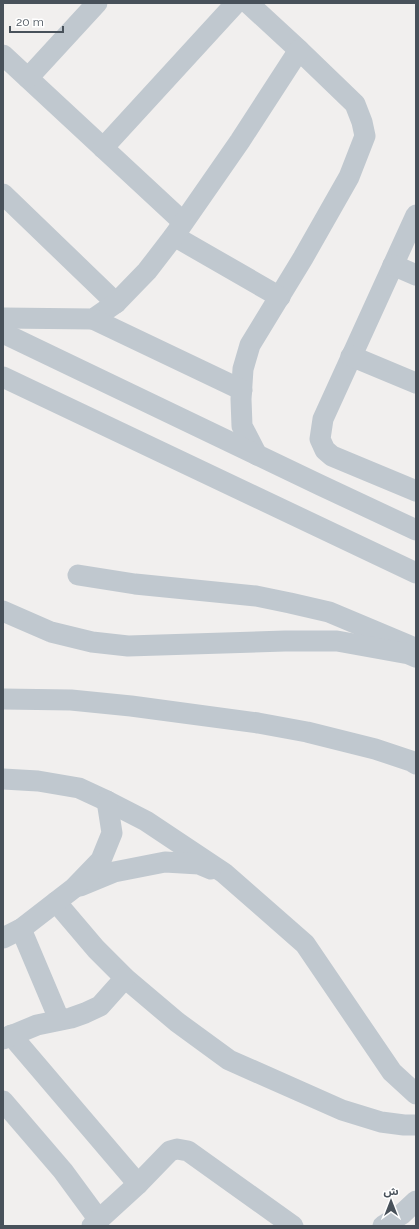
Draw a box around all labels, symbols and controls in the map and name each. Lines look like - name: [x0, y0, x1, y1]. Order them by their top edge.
- scale bar: [10, 8, 63, 34]
- text: 20 m: [16, 15, 44, 29]
- north arrow: [371, 1181, 411, 1221]
- text: ش: [383, 1185, 399, 1198]

